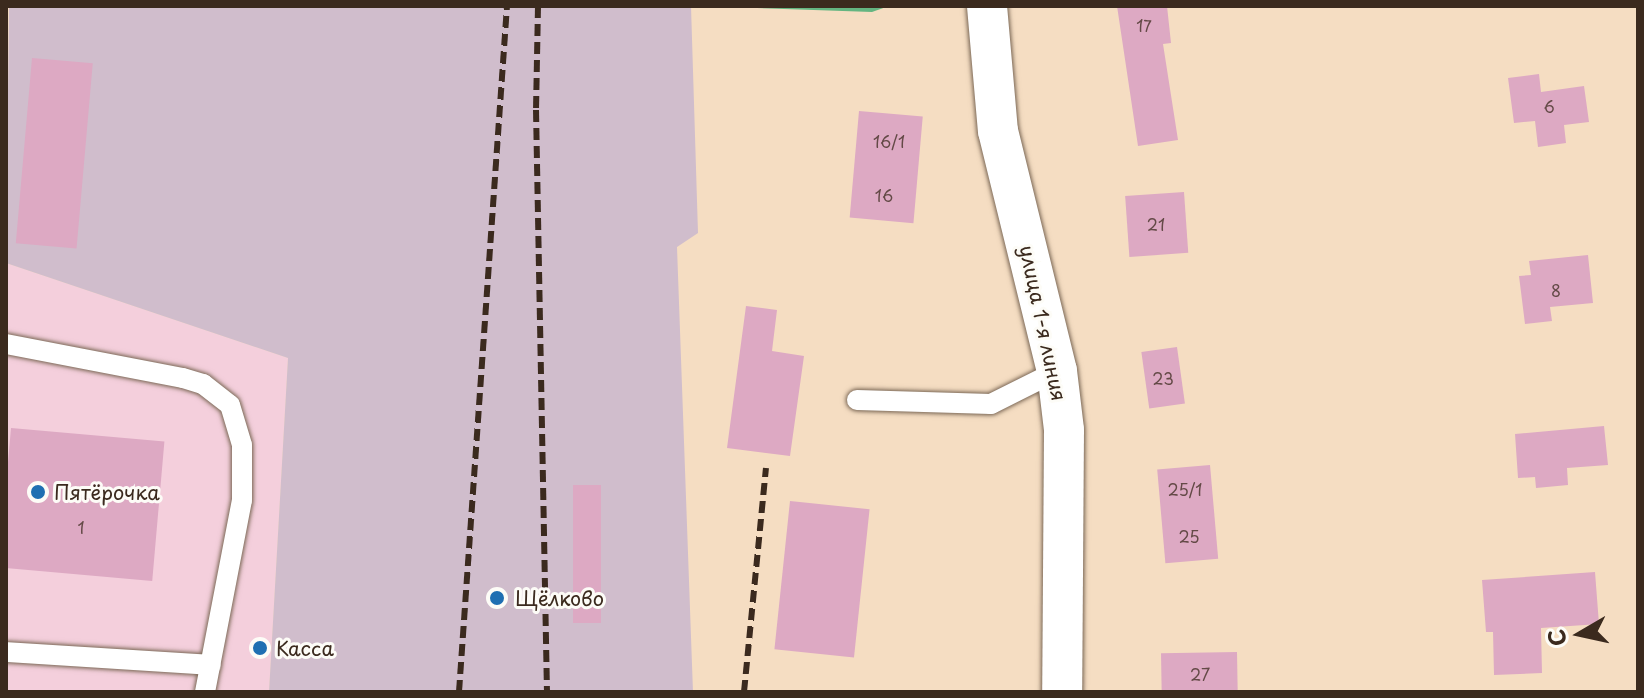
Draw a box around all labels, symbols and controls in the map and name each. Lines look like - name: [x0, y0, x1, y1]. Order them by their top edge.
- house number: 17: [1136, 15, 1152, 35]
- house number: 6: [1543, 96, 1555, 116]
- house number: 16/1: [873, 131, 905, 151]
- house number: 16: [875, 185, 893, 205]
- house number: 21: [1147, 214, 1165, 234]
- street label: улица 1-я линия: [1015, 242, 1071, 404]
- house number: 8: [1551, 280, 1561, 300]
- house number: 23: [1152, 368, 1174, 388]
- house number: 25/1: [1168, 479, 1202, 499]
- place label: Пятёрочка: [54, 480, 160, 504]
- marker: Пятёрочка: [29, 483, 47, 501]
- house number: 1: [77, 517, 85, 537]
- house number: 25: [1178, 526, 1200, 546]
- place label: Щёлково: [515, 586, 604, 610]
- marker: Щёлково: [486, 587, 508, 609]
- north arrow: [1540, 594, 1620, 674]
- text: С: [1538, 627, 1573, 649]
- place label: Касса: [276, 636, 334, 660]
- marker: Касса: [251, 639, 269, 657]
- house number: 27: [1190, 664, 1210, 684]

